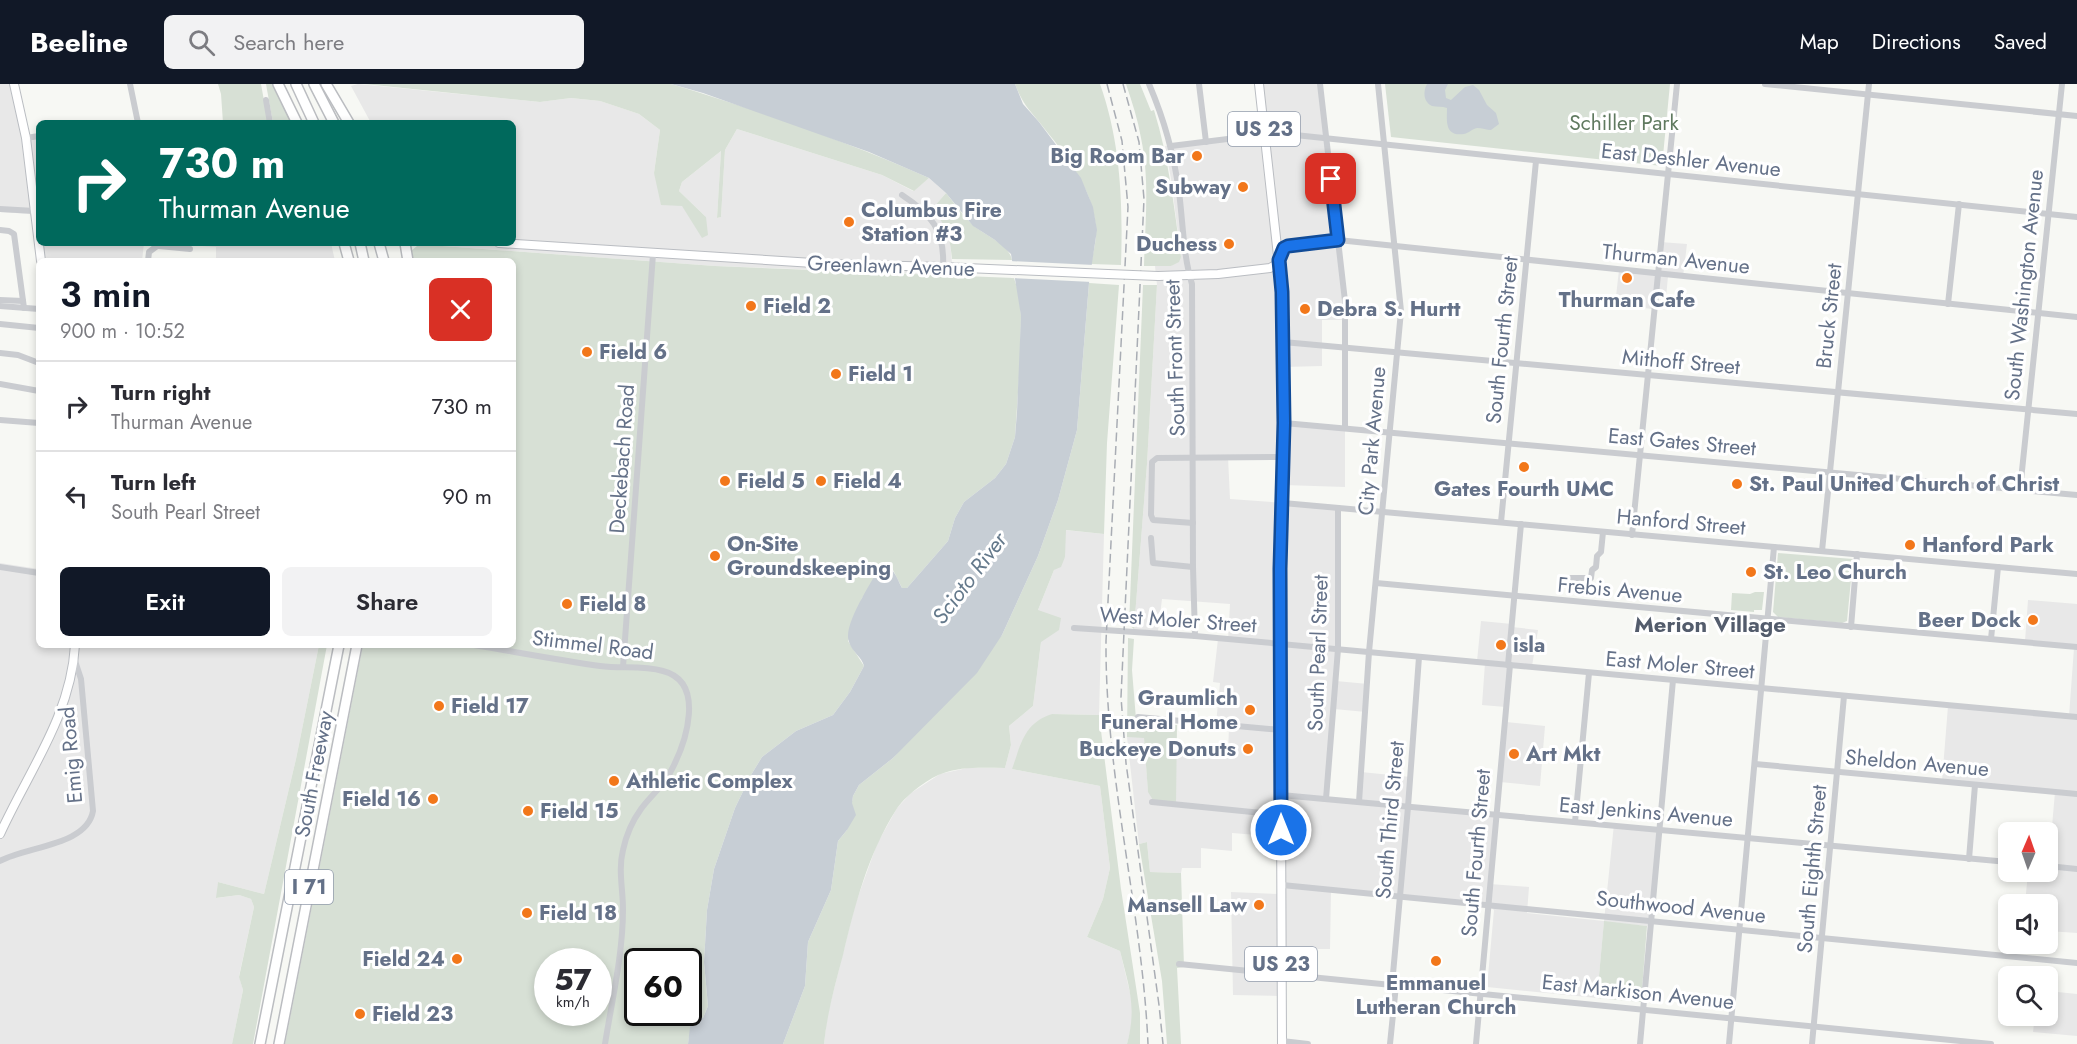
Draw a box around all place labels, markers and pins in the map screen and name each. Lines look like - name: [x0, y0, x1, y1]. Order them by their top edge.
- place label: Big Room Bar: [1050, 141, 1185, 171]
- marker: Big Room Bar: [1190, 149, 1204, 163]
- pin: [1305, 153, 1356, 204]
- place label: Subway: [1155, 172, 1232, 202]
- marker: Subway: [1236, 180, 1250, 194]
- place label: Columbus Fire Station #3: [861, 195, 1002, 249]
- marker: Columbus Fire Station #3: [842, 215, 856, 229]
- place label: Duchess: [1136, 229, 1217, 259]
- marker: Duchess: [1222, 237, 1236, 251]
- marker: Thurman Cafe: [1620, 271, 1634, 285]
- place label: Thurman Cafe: [1559, 285, 1695, 315]
- place label: Field 2: [763, 291, 831, 321]
- place label: Debra S. Hurtt: [1317, 294, 1461, 324]
- marker: Field 2: [744, 299, 758, 313]
- marker: Debra S. Hurtt: [1298, 302, 1312, 316]
- place label: Field 6: [599, 337, 667, 367]
- marker: Field 6: [580, 345, 594, 359]
- place label: Field 1: [848, 359, 913, 389]
- marker: Field 1: [829, 367, 843, 381]
- marker: Gates Fourth UMC: [1517, 460, 1531, 474]
- place label: Field 5: [737, 466, 805, 496]
- place label: Field 4: [833, 466, 902, 496]
- place label: St. Paul United Church of Christ: [1749, 469, 2060, 499]
- marker: Field 5: [718, 474, 732, 488]
- marker: Field 4: [814, 474, 828, 488]
- place label: Gates Fourth UMC: [1434, 474, 1614, 504]
- marker: St. Paul United Church of Christ: [1730, 477, 1744, 491]
- place label: On-Site Groundskeeping: [727, 529, 891, 583]
- place label: Hanford Park: [1922, 530, 2054, 560]
- marker: Hanford Park: [1903, 538, 1917, 552]
- marker: On-Site Groundskeeping: [708, 549, 722, 563]
- place label: St. Leo Church: [1763, 557, 1907, 587]
- marker: St. Leo Church: [1744, 565, 1758, 579]
- place label: Field 8: [579, 589, 647, 619]
- marker: Field 8: [560, 597, 574, 611]
- place label: Beer Dock: [1918, 605, 2021, 635]
- marker: Beer Dock: [2026, 613, 2040, 627]
- place label: isla: [1513, 630, 1545, 660]
- marker: isla: [1494, 638, 1508, 652]
- place label: Graumlich Funeral Home: [1101, 683, 1238, 737]
- place label: Field 17: [451, 691, 529, 721]
- marker: Field 17: [432, 699, 446, 713]
- marker: Graumlich Funeral Home: [1243, 703, 1257, 717]
- place label: Buckeye Donuts: [1079, 734, 1236, 764]
- place label: Art Mkt: [1525, 739, 1601, 769]
- marker: Buckeye Donuts: [1241, 742, 1255, 756]
- marker: Art Mkt: [1507, 747, 1521, 761]
- place label: Athletic Complex: [625, 766, 794, 796]
- marker: Athletic Complex: [607, 774, 621, 788]
- place label: Field 16: [342, 784, 421, 814]
- marker: Field 16: [426, 792, 440, 806]
- place label: Field 15: [540, 796, 619, 826]
- marker: Field 15: [521, 804, 535, 818]
- place label: Mansell Law: [1127, 890, 1248, 920]
- place label: Field 18: [539, 898, 617, 928]
- marker: Mansell Law: [1252, 898, 1266, 912]
- marker: Field 18: [520, 906, 534, 920]
- place label: Field 24: [362, 944, 445, 974]
- marker: Field 24: [450, 952, 464, 966]
- marker: Emmanuel Lutheran Church: [1429, 954, 1443, 968]
- place label: Emmanuel Lutheran Church: [1355, 968, 1517, 1022]
- place label: Field 23: [372, 999, 453, 1029]
- marker: Field 23: [353, 1007, 367, 1021]

